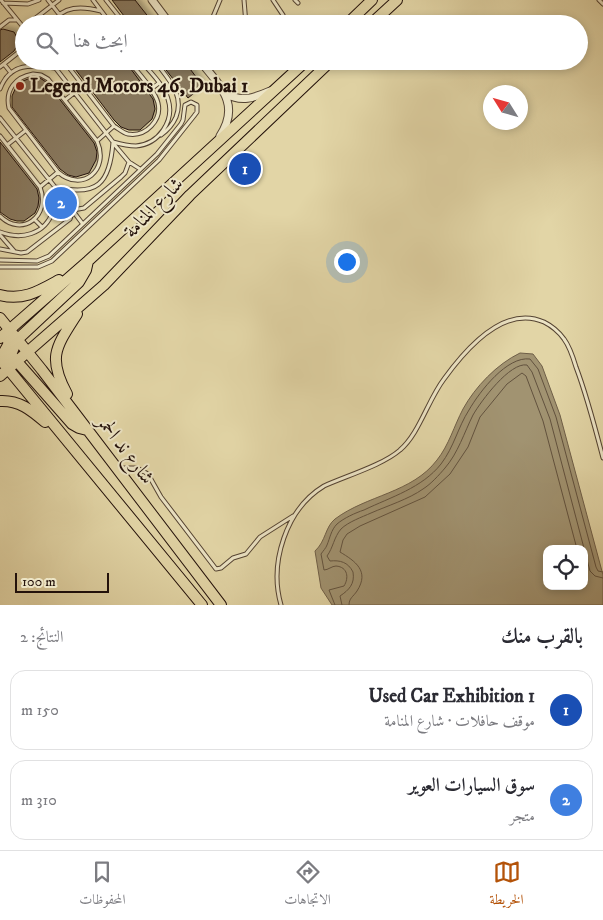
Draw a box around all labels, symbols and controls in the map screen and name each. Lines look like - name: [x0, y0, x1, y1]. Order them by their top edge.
- search box: [15, 15, 588, 70]
- icon: search: [33, 29, 61, 57]
- text: ابحث هنا: [73, 30, 128, 53]
- place label: Legend Motors 46, Dubai 1: [30, 74, 248, 99]
- marker: Legend Motors 46, Dubai 1: [14, 80, 26, 92]
- north arrow: [483, 85, 528, 130]
- pin: 1: [229, 150, 261, 188]
- street label: شارع المنامة: [119, 172, 192, 247]
- pin: 2: [45, 184, 77, 222]
- your location: [334, 249, 360, 275]
- street label: شارع ند الحمر: [86, 409, 159, 492]
- map controls: [543, 545, 588, 590]
- button: locate: [543, 545, 588, 590]
- scale bar: [15, 570, 109, 593]
- text: 100 m: [22, 573, 56, 591]
- text: بالقرب منك: [501, 624, 583, 650]
- text: النتائج: 2: [20, 627, 64, 647]
- text: Used Car Exhibition 1: [369, 685, 535, 708]
- text: 150 m: [21, 700, 59, 720]
- text: 1: [563, 700, 569, 720]
- text: موقف حافلات · شارع المنامة: [384, 711, 535, 731]
- text: سوق السيارات العوير: [408, 774, 535, 797]
- text: 310 m: [21, 790, 57, 810]
- text: 2: [562, 790, 570, 810]
- text: متجر: [510, 806, 535, 826]
- tab: المحفوظات: [79, 858, 126, 913]
- tab: الاتجاهات: [284, 858, 331, 913]
- tab: الخريطة: [490, 858, 524, 913]

